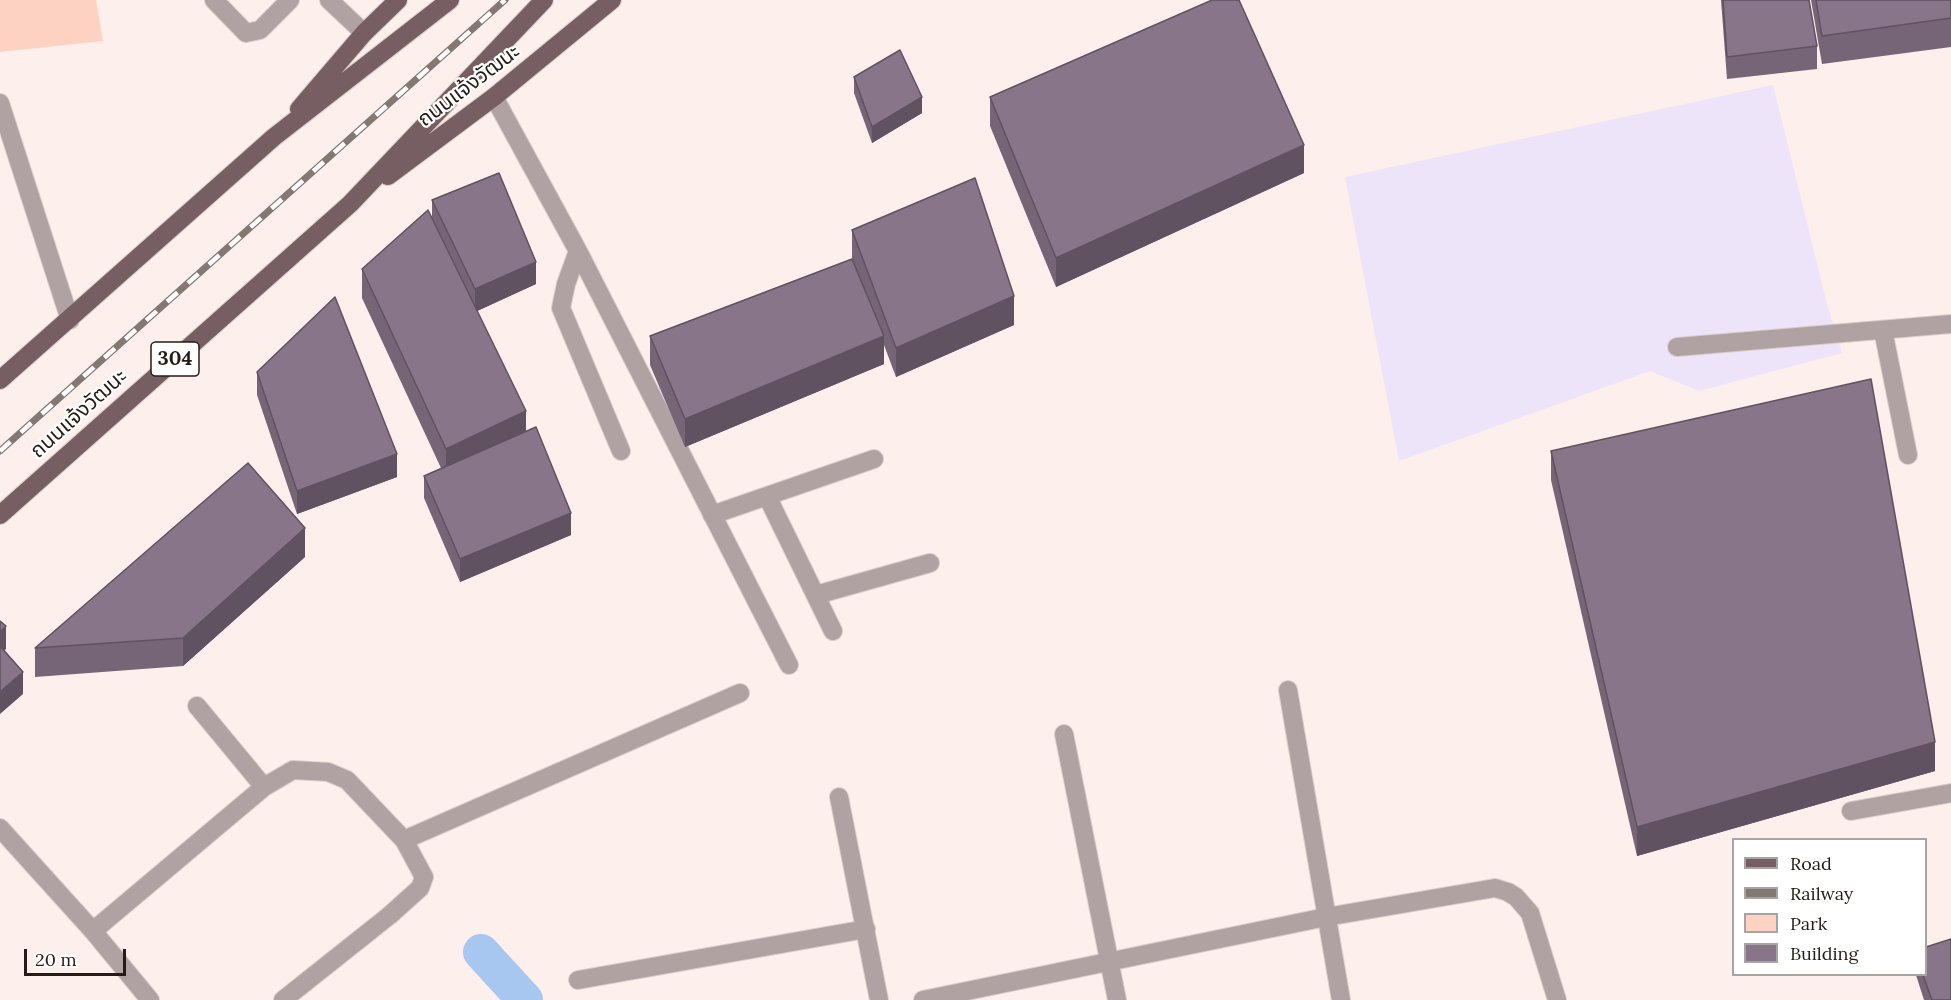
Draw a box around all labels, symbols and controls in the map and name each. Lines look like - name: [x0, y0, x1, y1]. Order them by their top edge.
- street label: ถนนแจ้งวัฒนะ: [413, 39, 525, 133]
- road number: 304: [151, 342, 199, 376]
- street label: ถนนแจ้งวัฒนะ: [25, 364, 133, 464]
- legend: [1732, 838, 1927, 976]
- text: Road: [1790, 852, 1832, 875]
- text: Railway: [1790, 882, 1853, 905]
- text: Park: [1790, 912, 1827, 935]
- scale bar: [27, 937, 129, 975]
- text: Building: [1790, 942, 1858, 965]
- text: 20 m: [35, 948, 77, 971]

